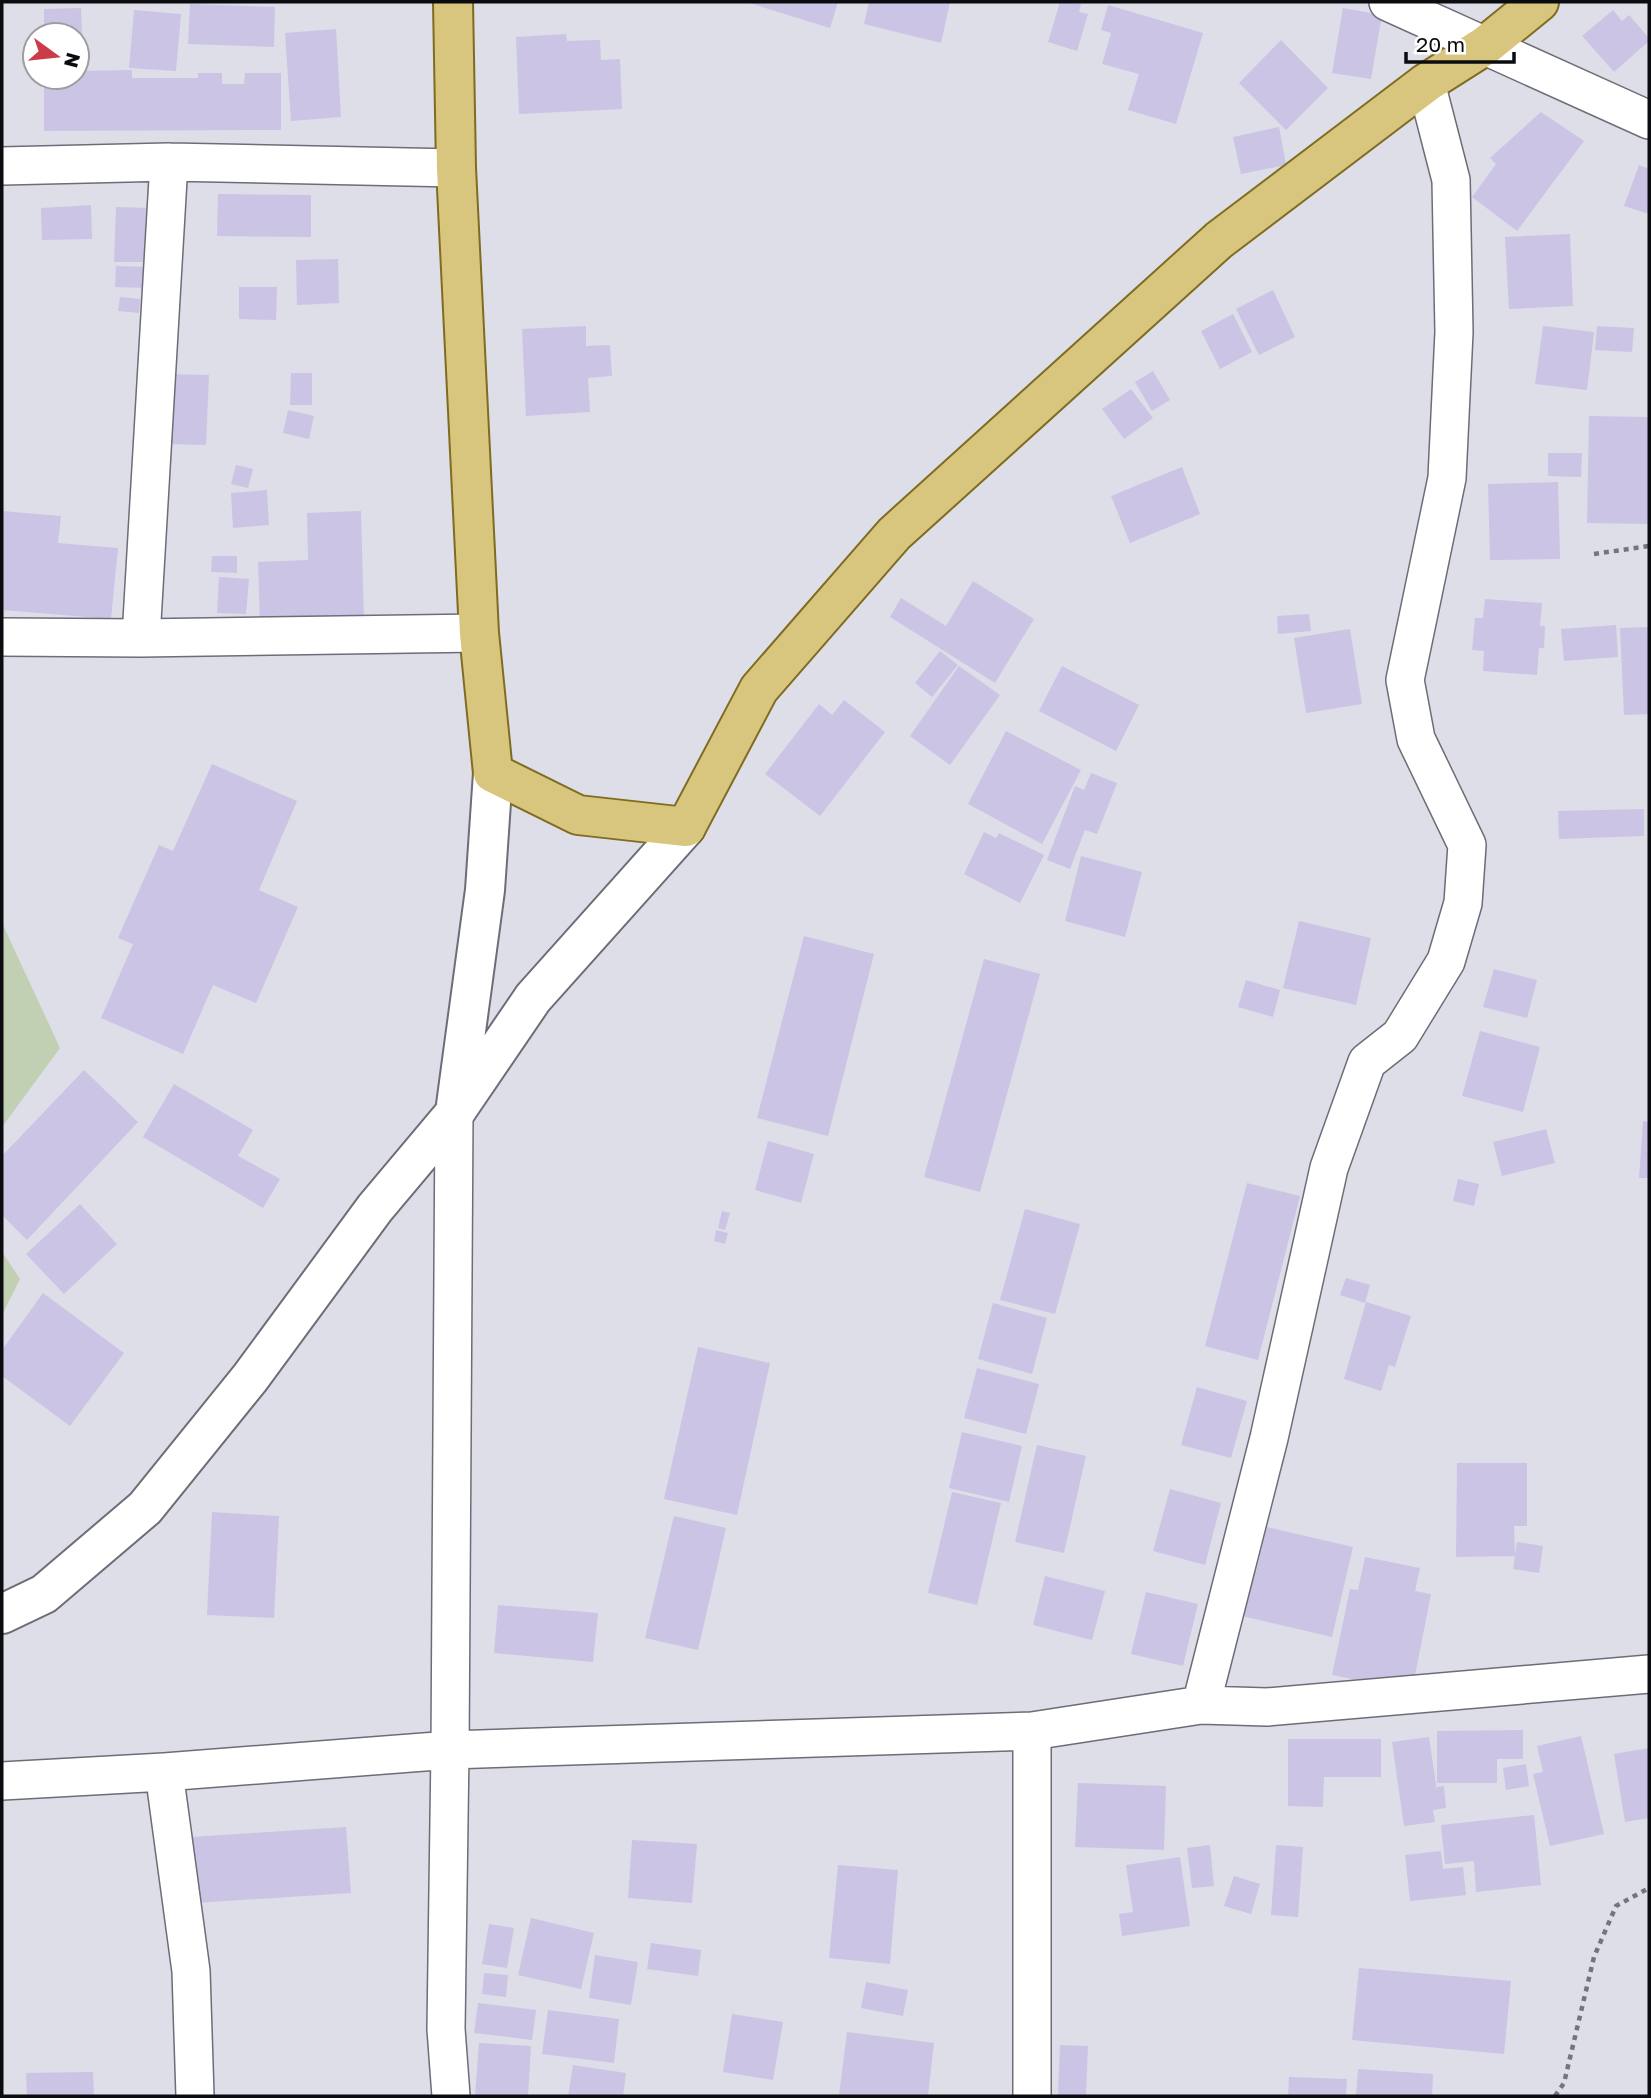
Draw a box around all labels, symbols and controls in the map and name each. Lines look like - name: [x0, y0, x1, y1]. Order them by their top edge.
- north arrow: [21, 21, 91, 91]
- scale bar: [1406, 21, 1514, 65]
- text: 20 m: [1416, 31, 1465, 57]
- text: N: [60, 51, 86, 70]

